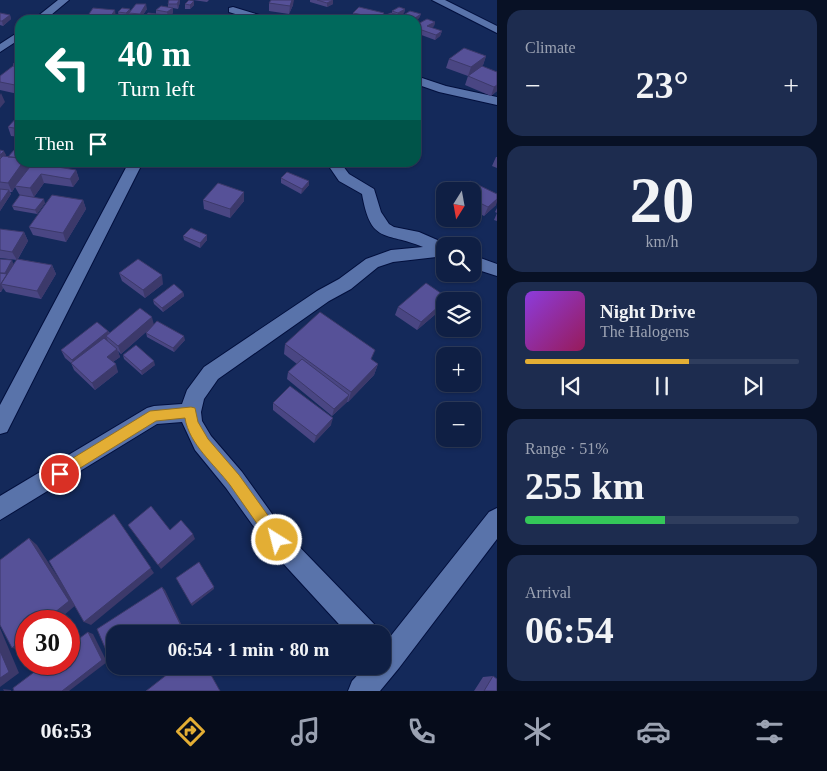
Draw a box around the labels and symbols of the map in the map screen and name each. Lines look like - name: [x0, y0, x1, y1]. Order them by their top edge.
- north arrow: [436, 182, 481, 228]
- pin: [39, 453, 81, 495]
- position arrow: [250, 513, 302, 565]
- speed limit sign: 30: [15, 610, 80, 675]

